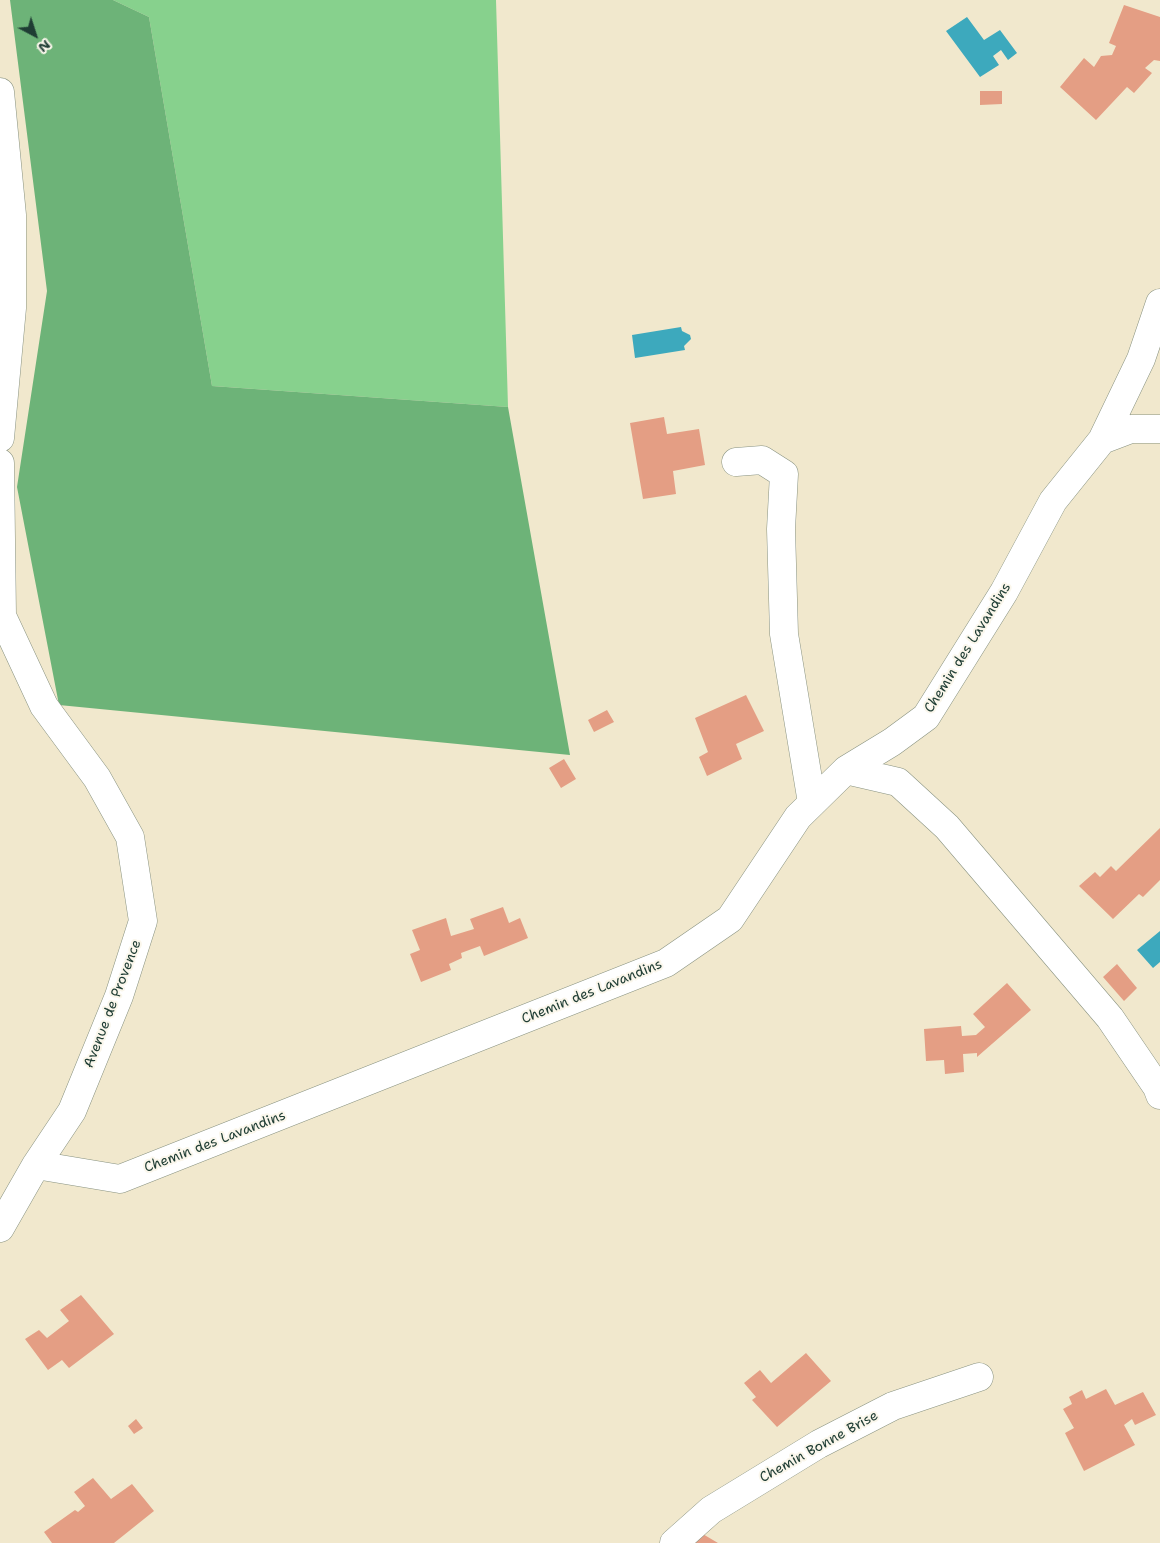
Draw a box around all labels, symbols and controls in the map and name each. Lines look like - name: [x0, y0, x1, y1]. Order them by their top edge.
- north arrow: [10, 10, 60, 60]
- text: N: [35, 36, 55, 57]
- street label: Chemin des Lavandins: [921, 580, 1015, 716]
- street label: Avenue de Provence: [81, 938, 145, 1070]
- street label: Chemin des Lavandins: [519, 956, 665, 1028]
- street label: Chemin des Lavandins: [142, 1107, 288, 1177]
- street label: Chemin Bonne Brise: [757, 1407, 881, 1487]

